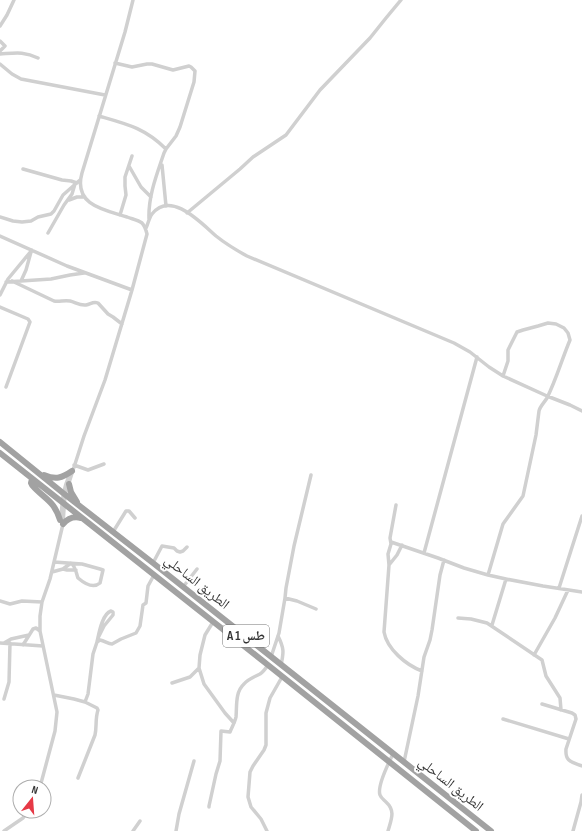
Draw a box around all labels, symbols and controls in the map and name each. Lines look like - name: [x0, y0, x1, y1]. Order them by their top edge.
- street label: الطريق الساحلي: [160, 551, 233, 615]
- road number: A 1 طس: [223, 625, 269, 647]
- street label: الطريق الساحلي: [414, 753, 487, 817]
- north arrow: [12, 779, 52, 819]
- text: N: [30, 783, 40, 797]

